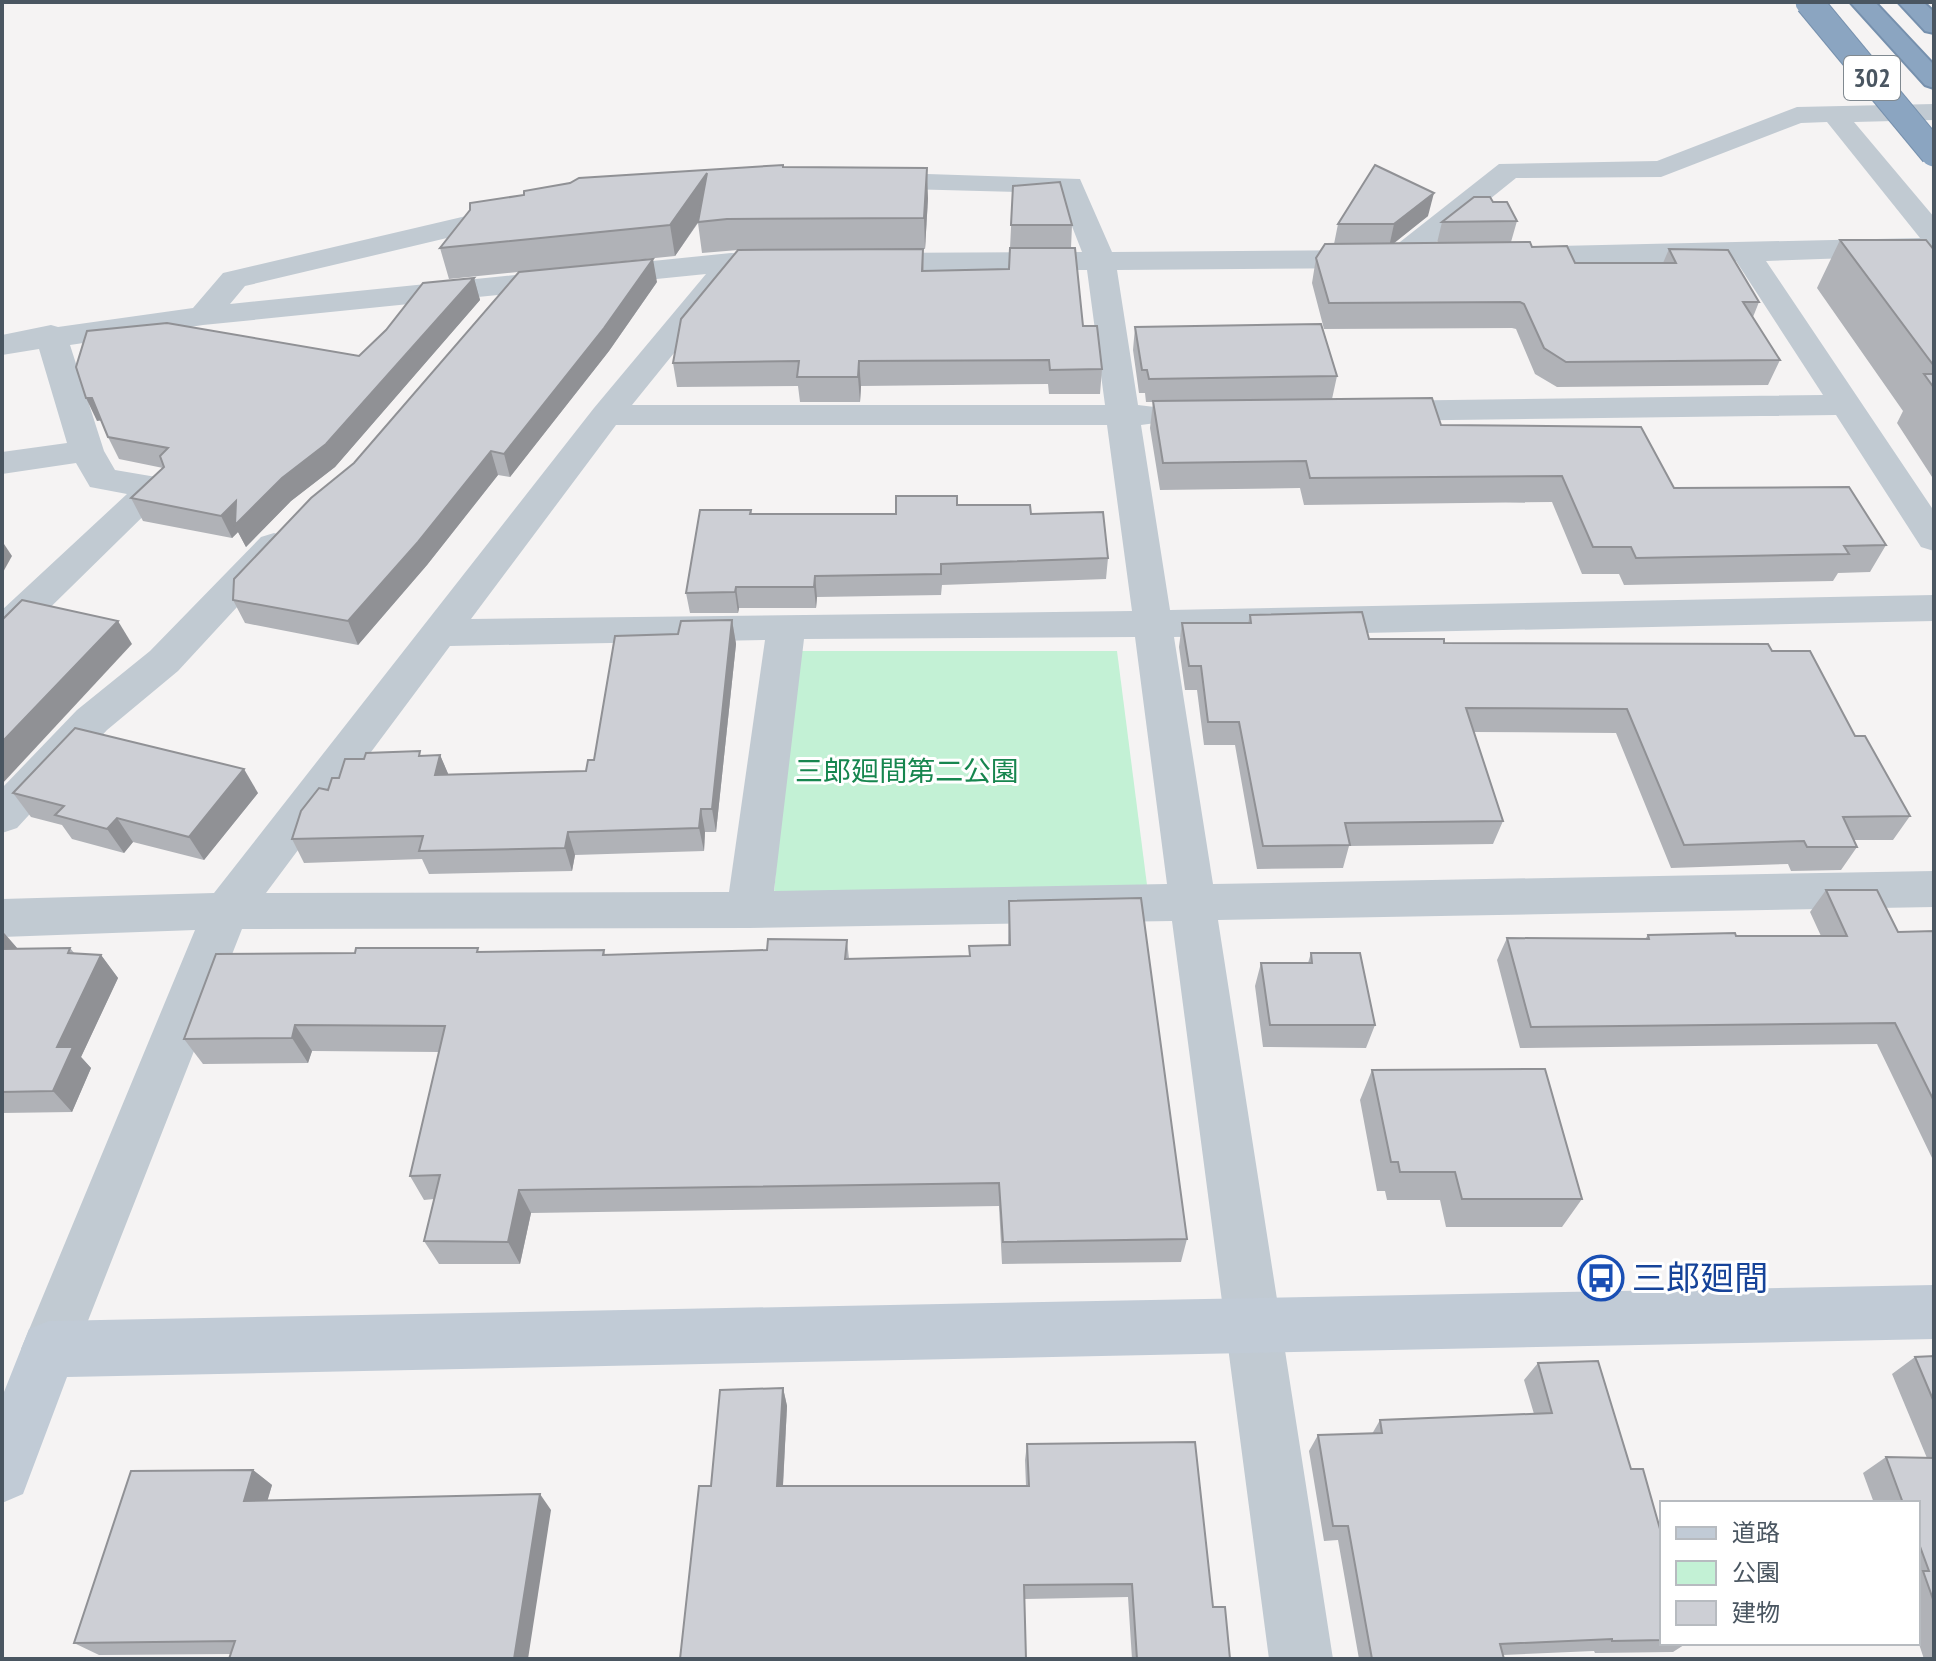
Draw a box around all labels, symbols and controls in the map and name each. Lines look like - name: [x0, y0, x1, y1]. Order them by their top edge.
- road number: 302: [1844, 56, 1900, 100]
- park label: 三郎廻間第二公園: [795, 752, 1019, 789]
- bus stop icon: 三郎廻間: [1577, 1254, 1625, 1302]
- place label: 三郎廻間: [1632, 1255, 1768, 1299]
- legend: [1660, 1501, 1920, 1645]
- text: 道路: [1732, 1517, 1780, 1548]
- text: 公園: [1732, 1557, 1780, 1588]
- text: 建物: [1732, 1597, 1780, 1628]

